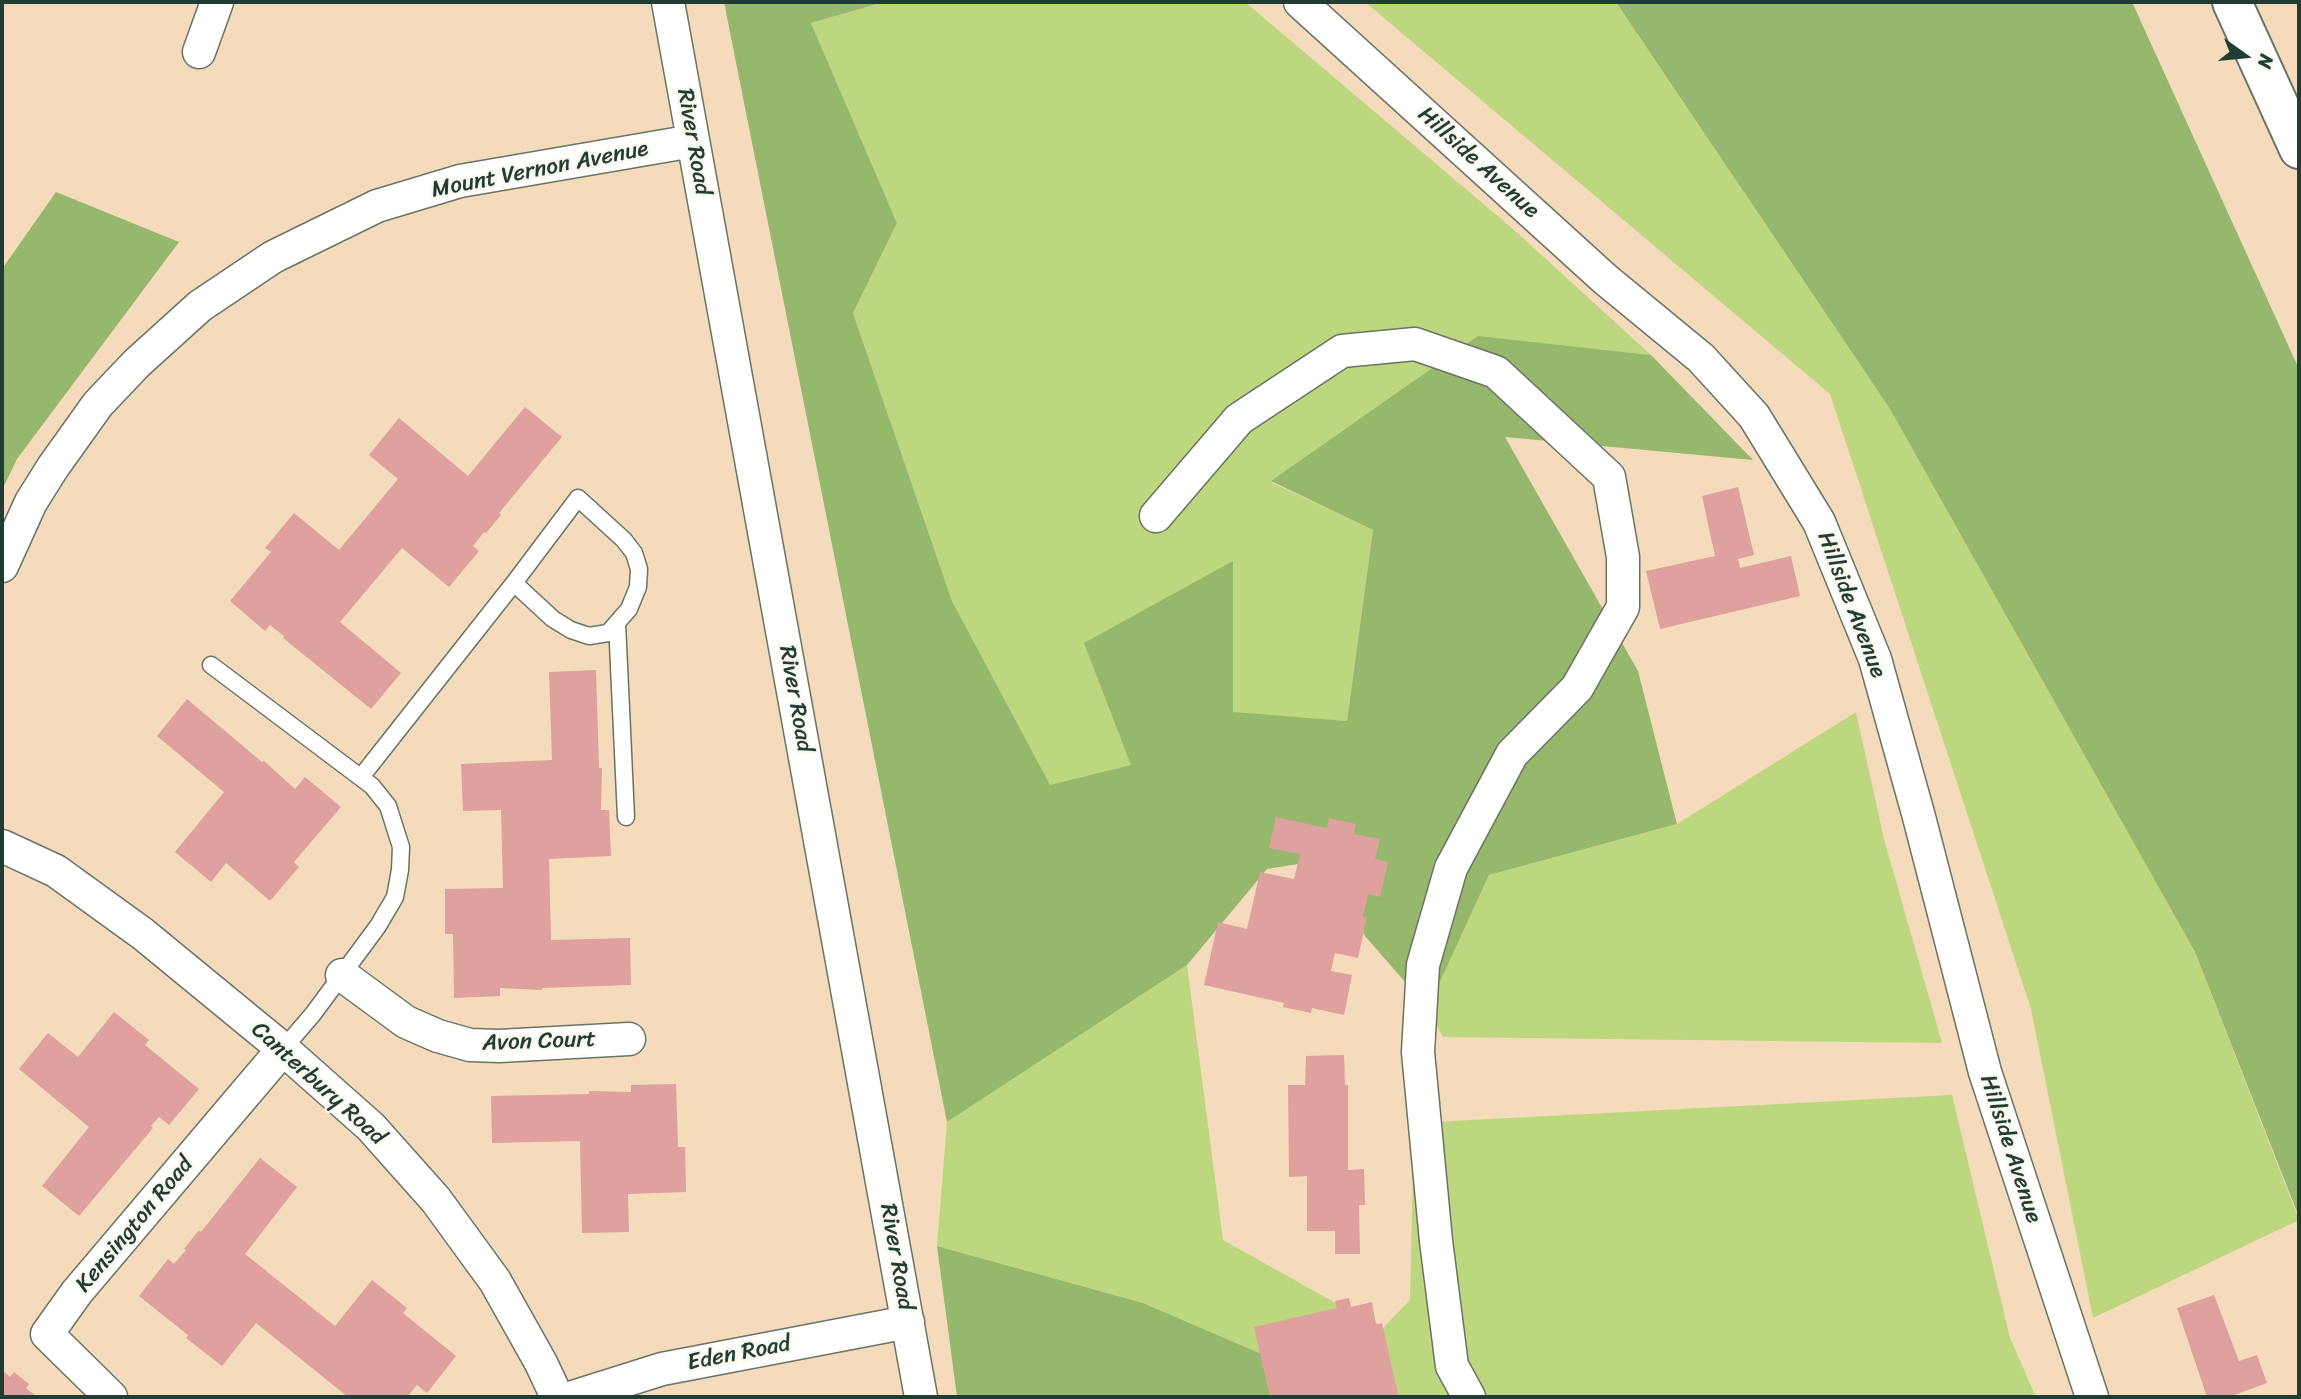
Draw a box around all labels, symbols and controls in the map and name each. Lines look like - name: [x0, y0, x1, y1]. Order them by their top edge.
- north arrow: [2210, 21, 2280, 91]
- text: N: [2248, 51, 2283, 72]
- street label: River Road: [670, 87, 716, 197]
- street label: Hillside Avenue: [1411, 101, 1545, 225]
- street label: Mount Vernon Avenue: [429, 135, 651, 205]
- street label: Hillside Avenue: [1811, 528, 1891, 682]
- street label: River Road: [772, 644, 818, 754]
- street label: Canterbury Road: [245, 1017, 391, 1151]
- street label: Avon Court: [482, 1026, 596, 1058]
- street label: Hillside Avenue: [1973, 1071, 2047, 1227]
- street label: Kensington Road: [70, 1152, 200, 1298]
- street label: River Road: [873, 1202, 919, 1312]
- street label: Eden Road: [685, 1330, 793, 1378]

